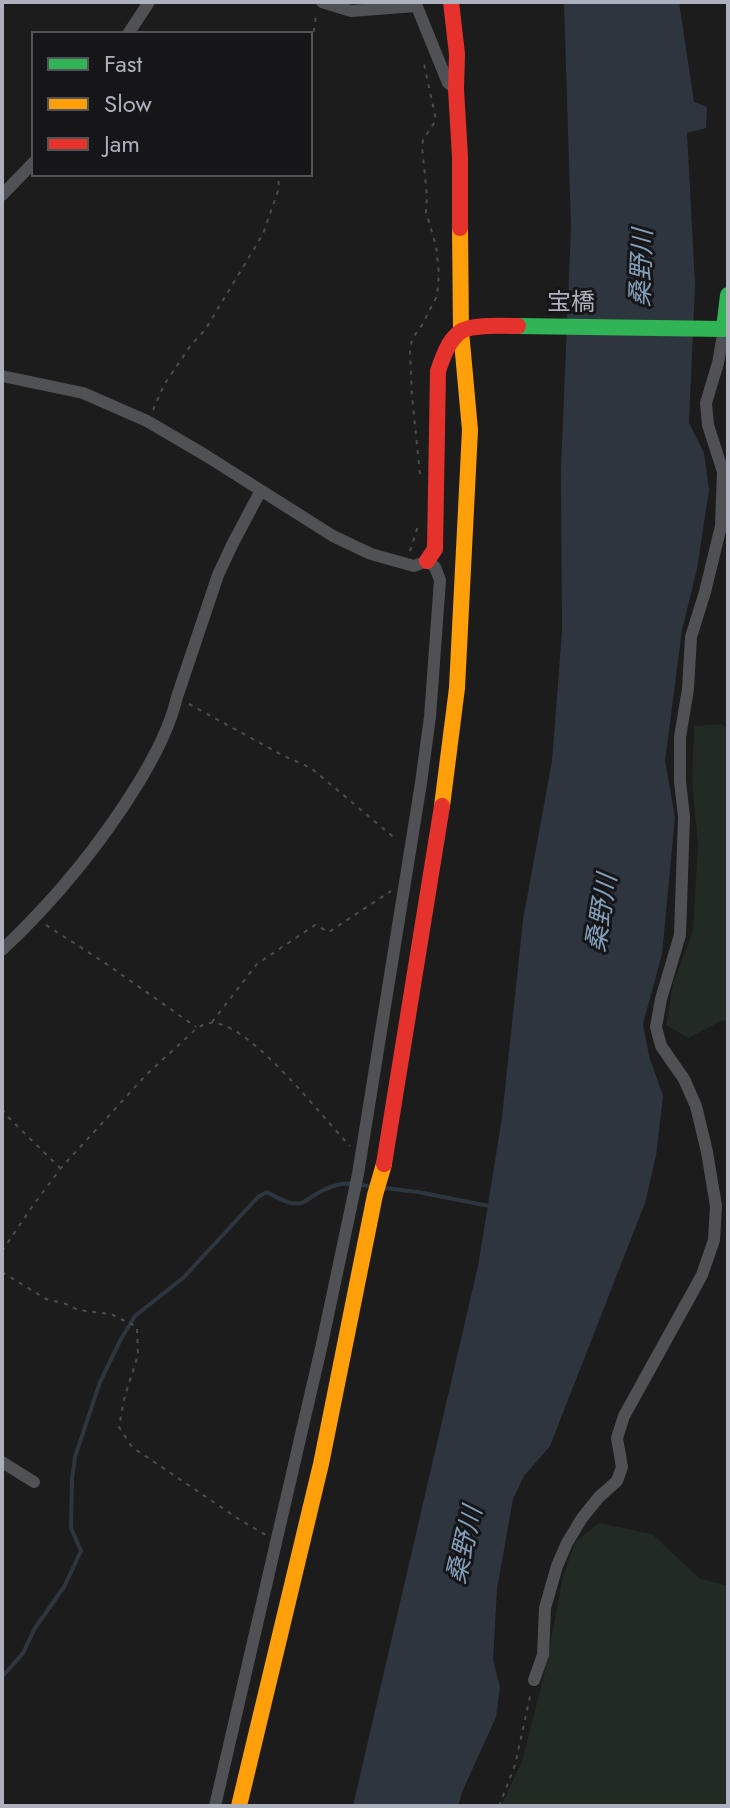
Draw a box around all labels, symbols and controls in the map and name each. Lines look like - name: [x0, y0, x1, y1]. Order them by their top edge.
- legend: [32, 32, 312, 176]
- text: Fast: [104, 46, 142, 81]
- text: Slow: [104, 86, 152, 121]
- text: Jam: [101, 126, 140, 161]
- water label: 桑野川: [621, 225, 661, 308]
- street label: 宝橋: [547, 284, 595, 319]
- water label: 桑野川: [576, 869, 626, 954]
- water label: 桑野川: [437, 1500, 492, 1587]

